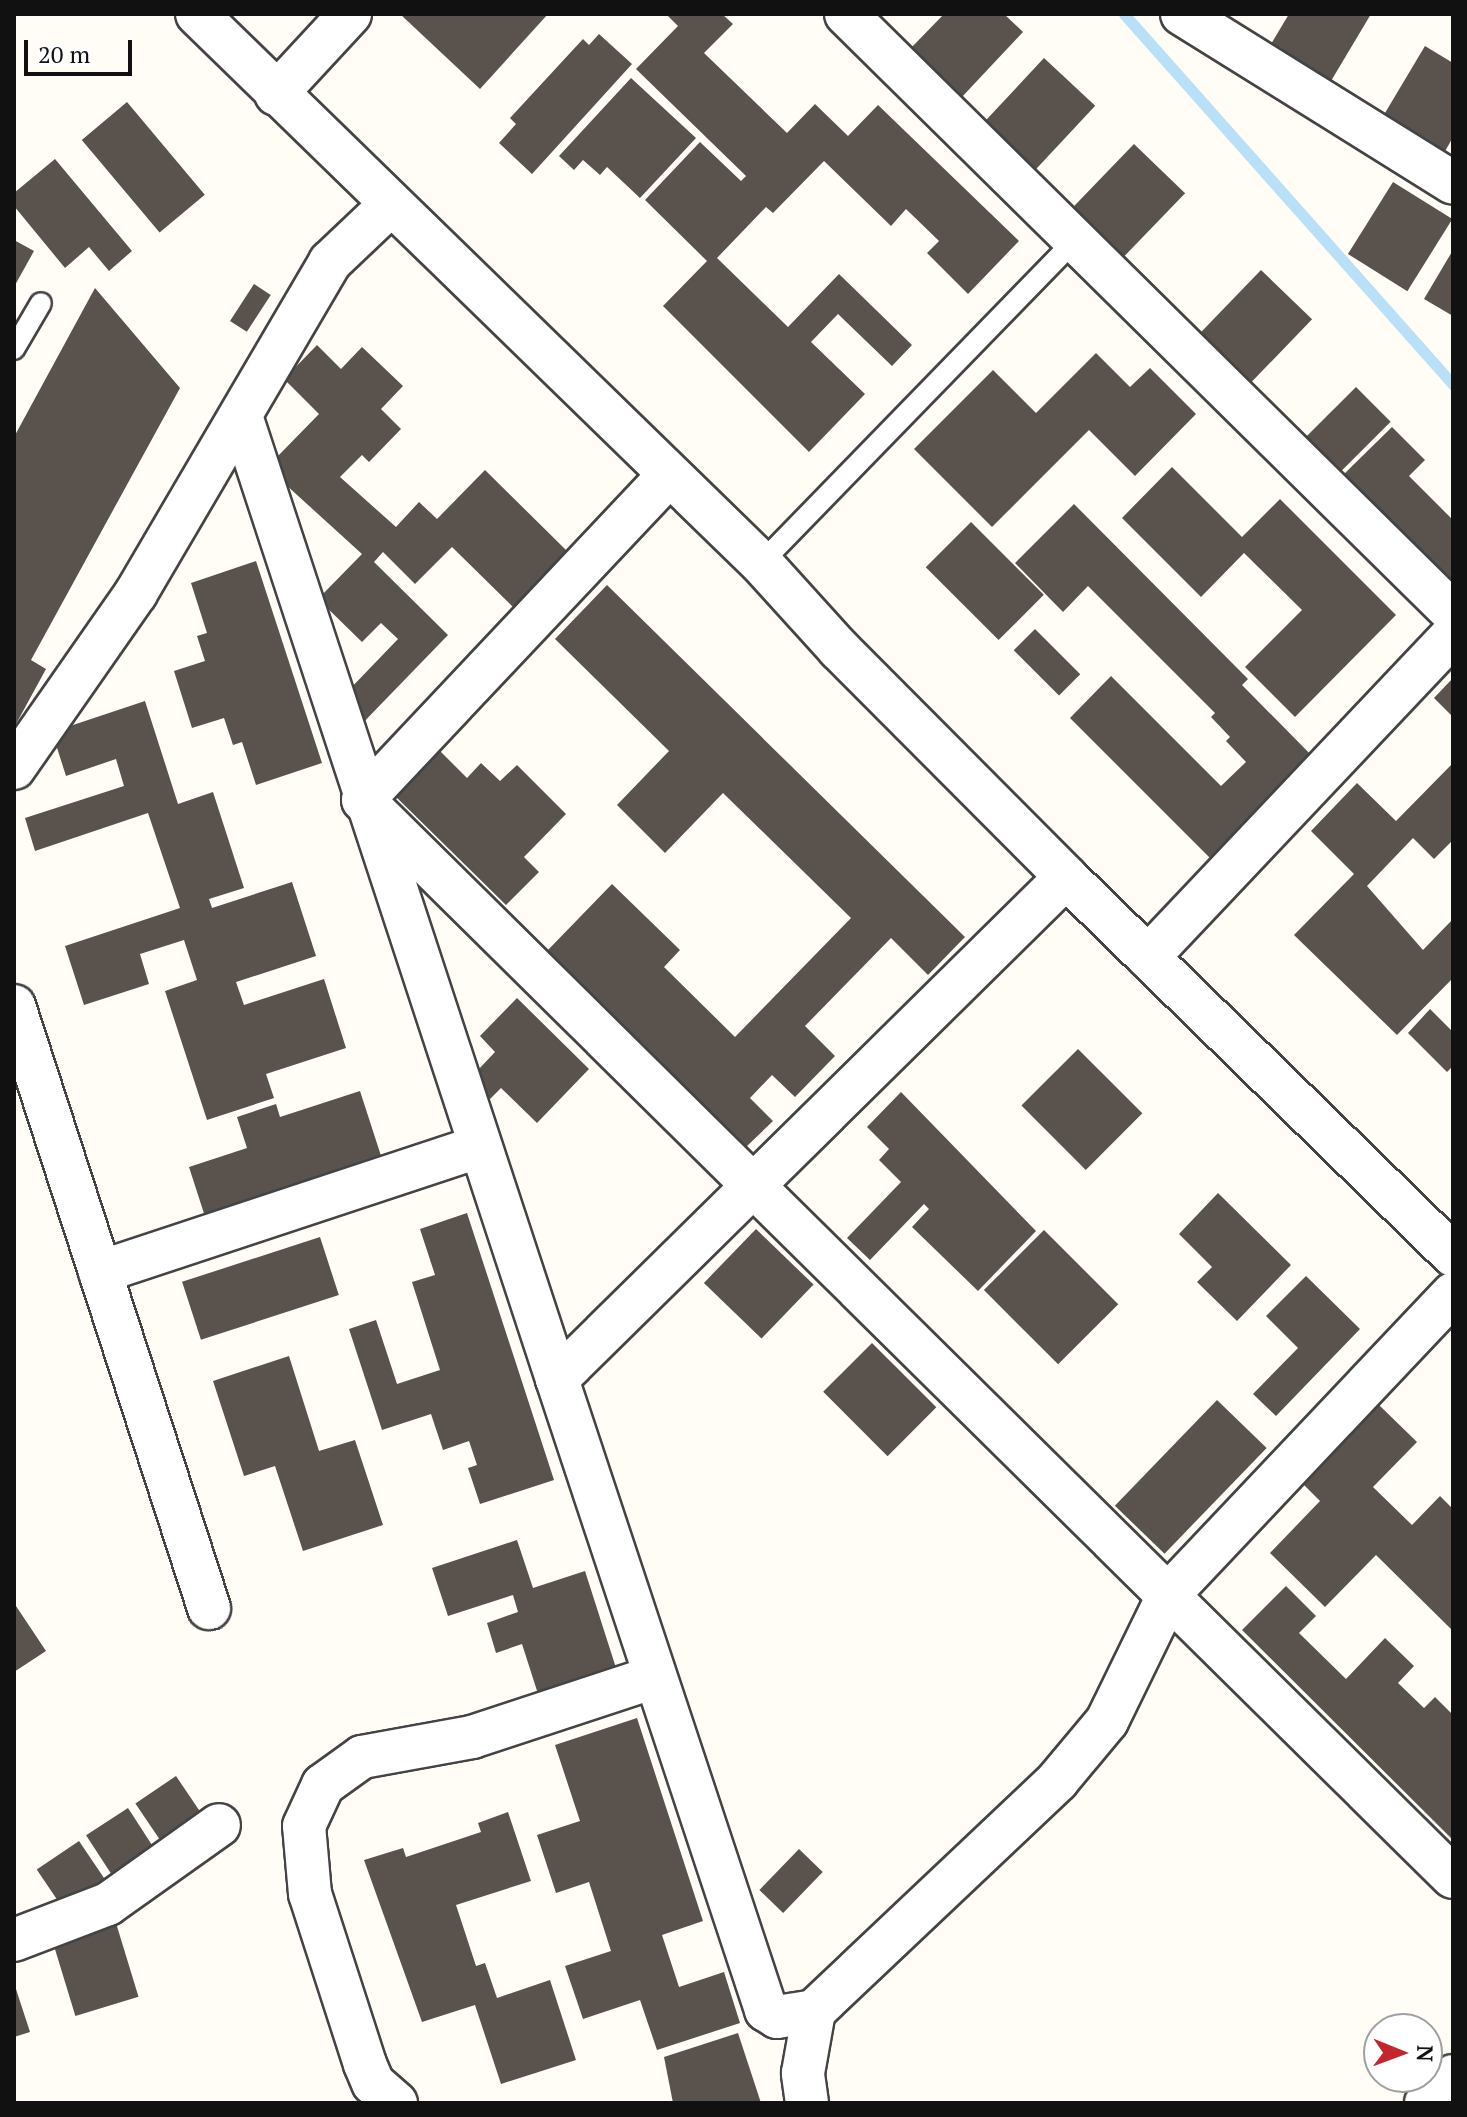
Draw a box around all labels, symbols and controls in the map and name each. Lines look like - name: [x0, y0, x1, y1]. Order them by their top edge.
- scale bar: [28, 24, 136, 74]
- text: 20 m: [38, 38, 90, 70]
- north arrow: [1363, 2013, 1443, 2093]
- text: N: [1411, 2045, 1440, 2062]

